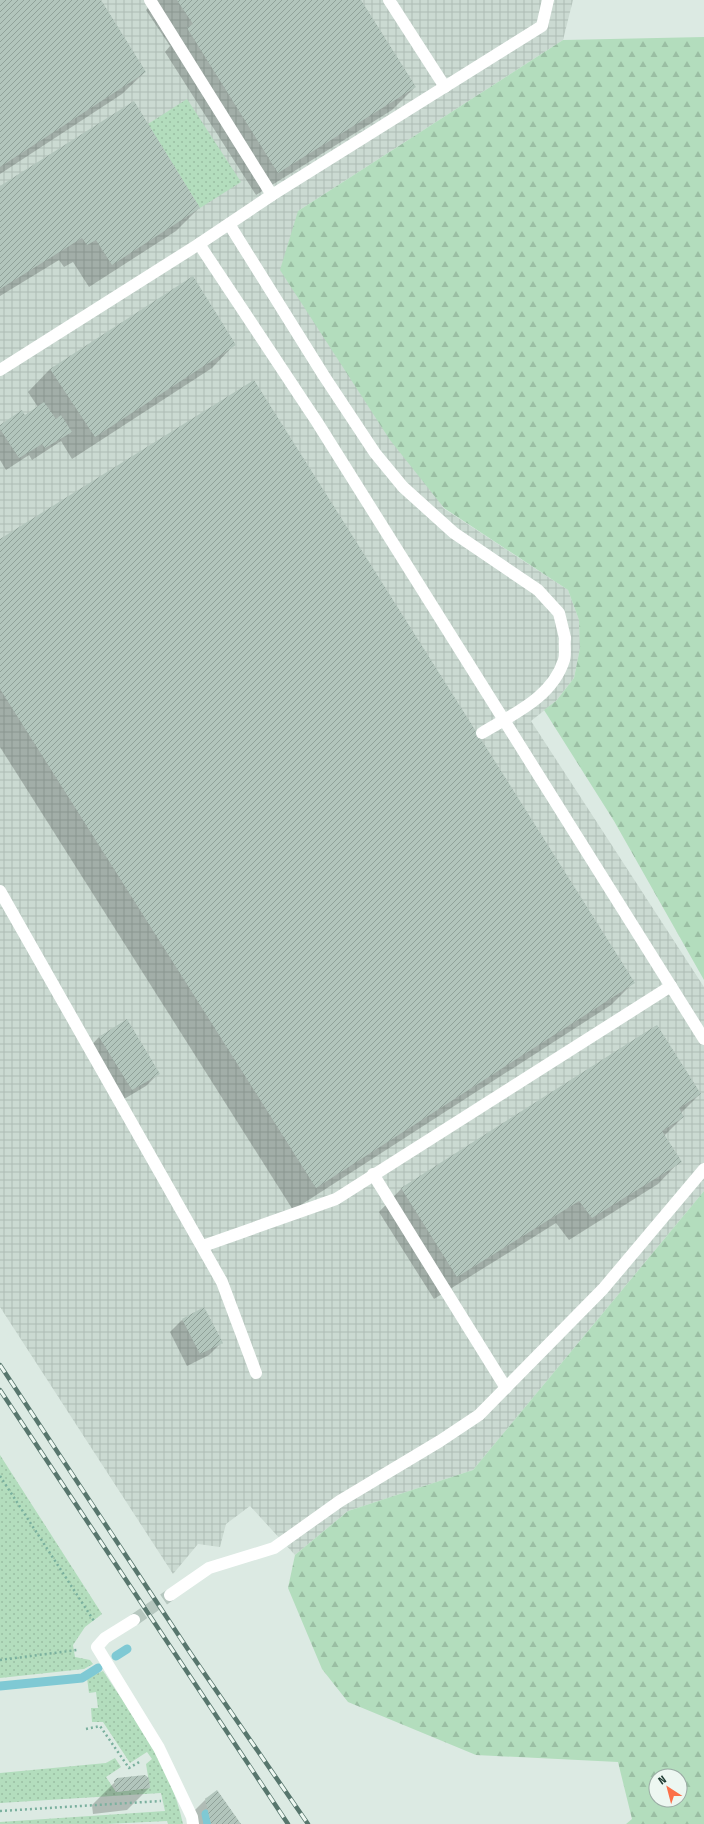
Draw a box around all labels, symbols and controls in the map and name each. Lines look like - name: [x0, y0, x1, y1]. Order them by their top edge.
- north arrow: [648, 1768, 688, 1808]
- text: N: [656, 1773, 669, 1788]

